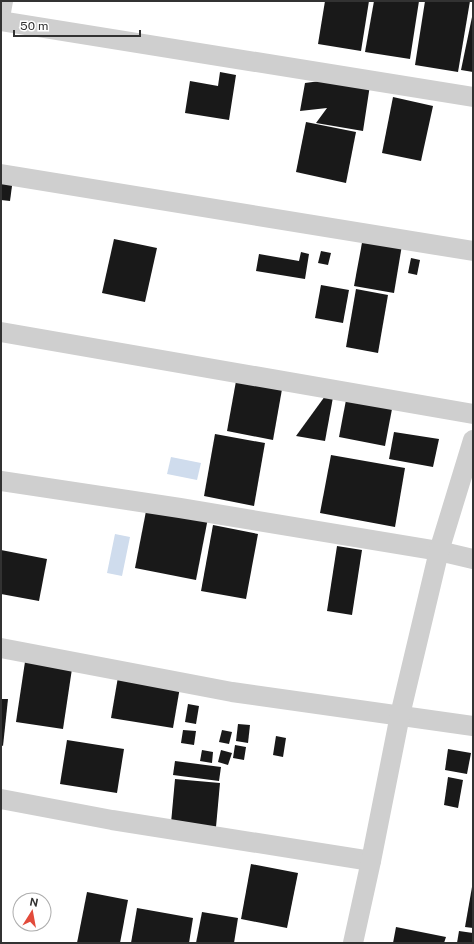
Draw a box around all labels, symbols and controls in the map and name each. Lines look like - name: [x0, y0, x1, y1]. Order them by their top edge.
- scale bar: [14, 12, 140, 38]
- text: 50 m: [20, 19, 48, 33]
- north arrow: [12, 892, 52, 932]
- text: N: [29, 895, 39, 909]

